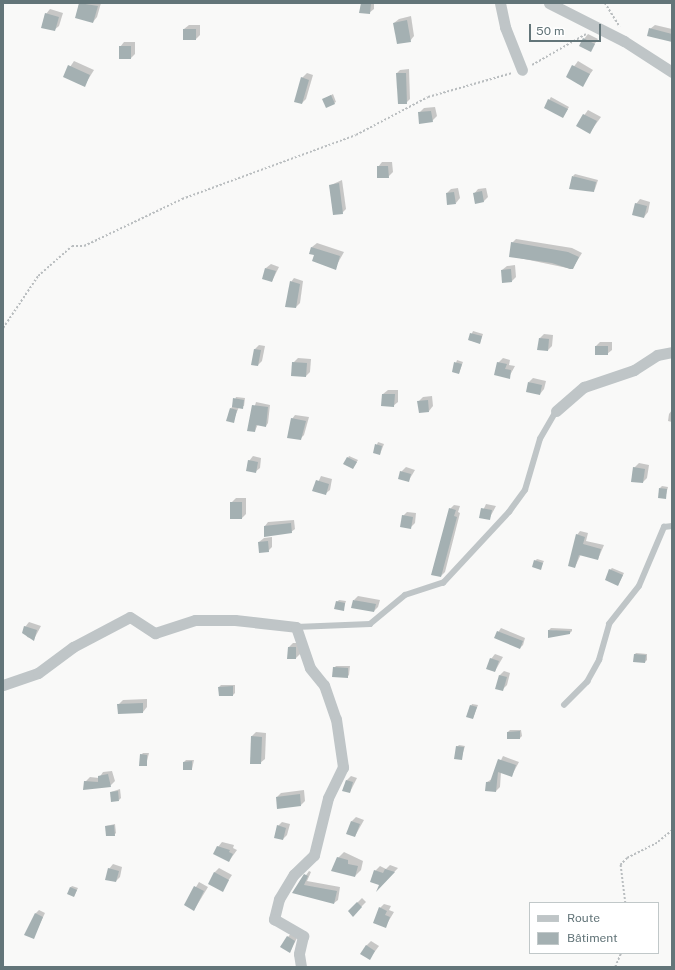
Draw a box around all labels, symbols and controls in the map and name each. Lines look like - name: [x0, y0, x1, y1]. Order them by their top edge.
- scale bar: [531, 16, 603, 42]
- text: 50 m: [536, 24, 564, 38]
- legend: [529, 902, 659, 954]
- text: Route: [567, 911, 600, 925]
- text: Bâtiment: [567, 931, 618, 945]

